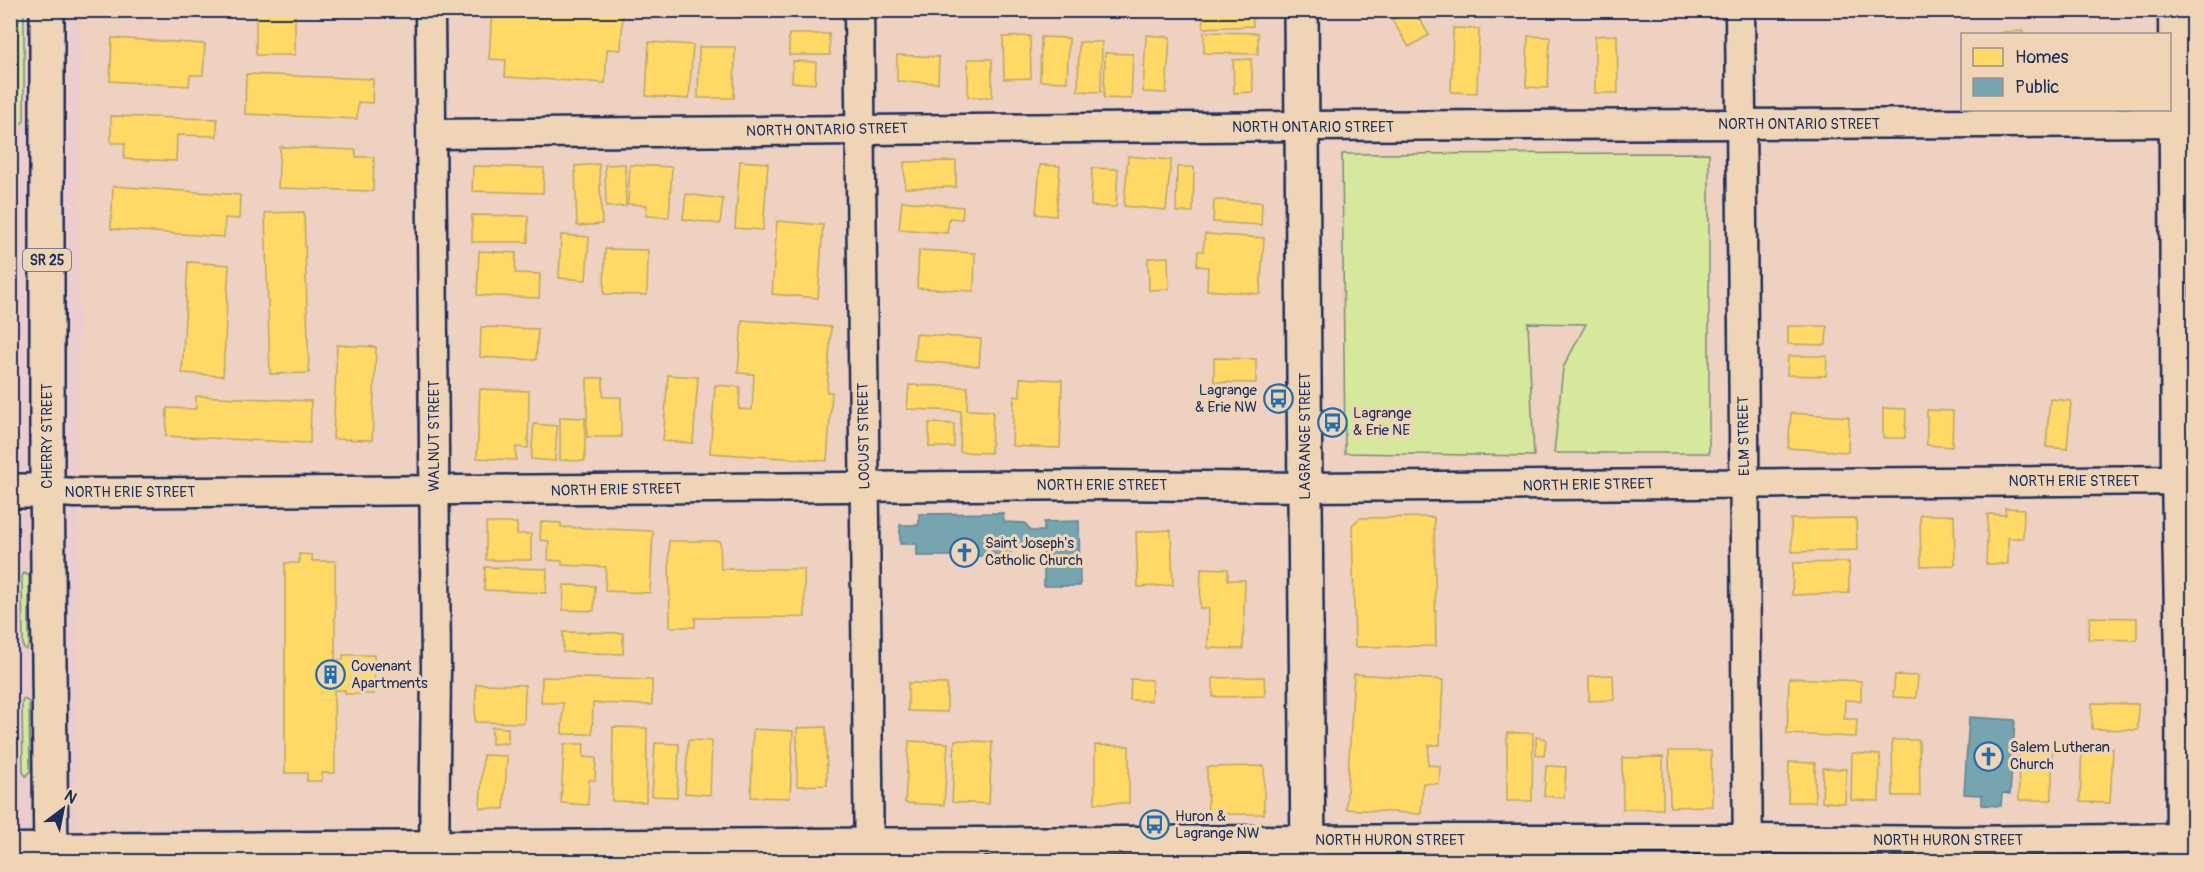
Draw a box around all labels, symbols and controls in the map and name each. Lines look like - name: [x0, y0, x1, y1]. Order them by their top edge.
- legend: [1961, 33, 2171, 111]
- text: Homes: [2015, 46, 2068, 69]
- text: Public: [2015, 76, 2059, 99]
- street label: NORTH ONTARIO STREET: [1718, 115, 1880, 134]
- street label: NORTH ONTARIO STREET: [1232, 118, 1394, 137]
- street label: NORTH ONTARIO STREET: [746, 119, 908, 141]
- road number: SR 25: [23, 249, 71, 271]
- street label: LAGRANGE STREET: [1296, 372, 1315, 500]
- street label: WALNUT STREET: [425, 380, 444, 492]
- place label: Lagrange & Erie NW: [1195, 381, 1258, 417]
- street label: LOCUST STREET: [854, 382, 874, 490]
- street label: CHERRY STREET: [38, 383, 57, 489]
- bus stop icon: Lagrange & Erie NW: [1262, 383, 1294, 415]
- street label: ELM STREET: [1734, 396, 1754, 476]
- place label: Lagrange & Erie NE: [1353, 404, 1412, 440]
- bus stop icon: Lagrange & Erie NE: [1316, 406, 1348, 438]
- street label: NORTH ERIE STREET: [2009, 472, 2139, 491]
- street label: NORTH ERIE STREET: [1522, 474, 1654, 496]
- street label: NORTH ERIE STREET: [1037, 476, 1167, 495]
- street label: NORTH ERIE STREET: [550, 479, 682, 501]
- street label: NORTH ERIE STREET: [65, 483, 195, 502]
- place label: Saint Joseph's Catholic Church: [985, 534, 1083, 570]
- church icon: Saint Joseph's Catholic Church: [948, 536, 980, 568]
- place label: Covenant Apartments: [351, 657, 428, 693]
- building icon: Covenant Apartments: [314, 659, 346, 691]
- place label: Salem Lutheran Church: [2010, 738, 2110, 774]
- church icon: Salem Lutheran Church: [1973, 740, 2005, 772]
- north arrow: [33, 779, 93, 839]
- text: N: [61, 786, 80, 809]
- place label: Huron & Lagrange NW: [1175, 807, 1260, 843]
- bus stop icon: Huron & Lagrange NW: [1138, 809, 1170, 841]
- street label: NORTH HURON STREET: [1315, 831, 1465, 850]
- street label: NORTH HURON STREET: [1873, 831, 2023, 850]

